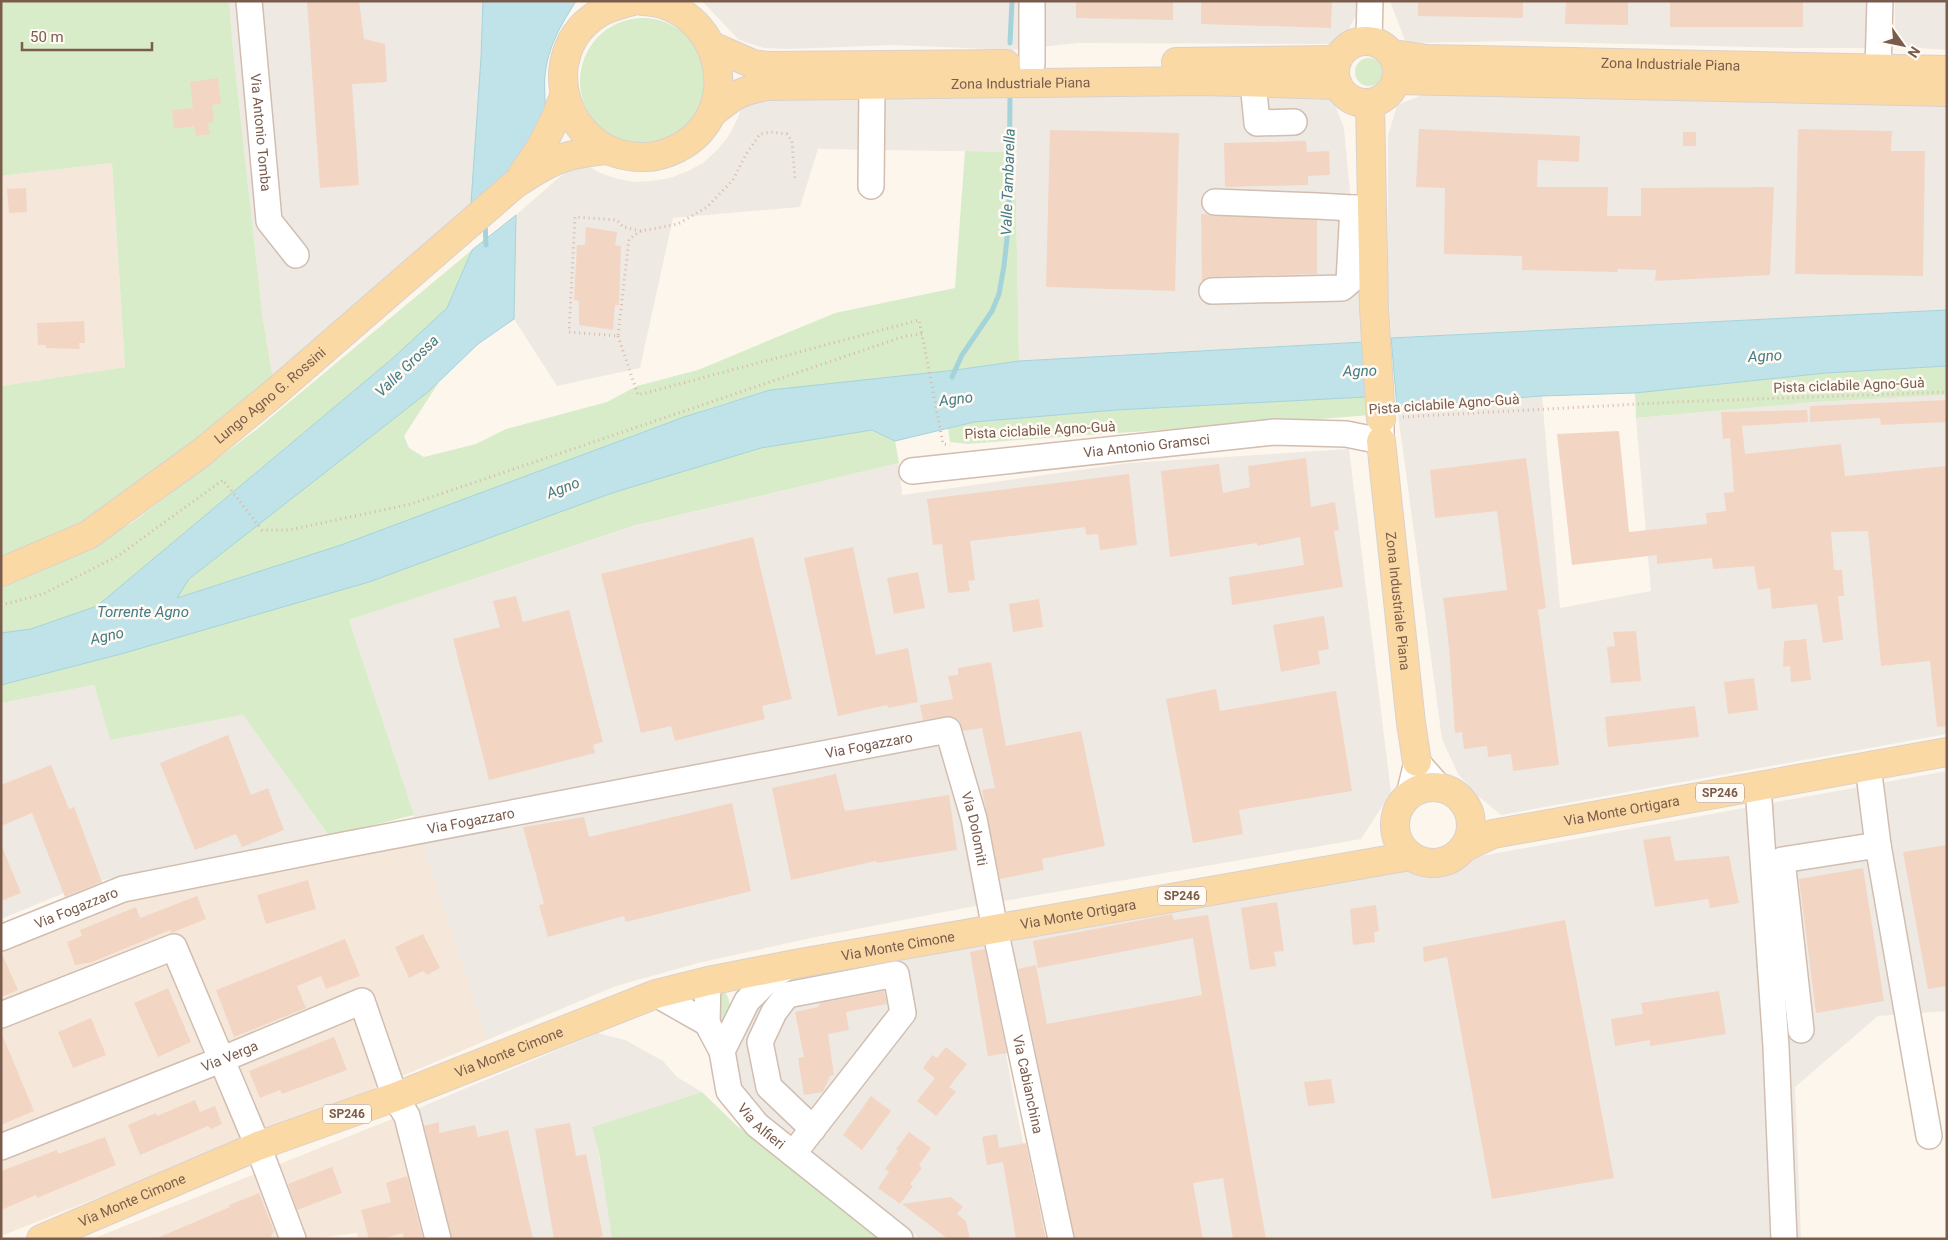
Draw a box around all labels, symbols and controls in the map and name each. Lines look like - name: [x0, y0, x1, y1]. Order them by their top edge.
- scale bar: [22, 20, 152, 52]
- north arrow: [1878, 20, 1928, 70]
- text: 50 m: [30, 28, 64, 46]
- text: N: [1904, 44, 1923, 61]
- street label: Zona Industriale Piana: [1601, 55, 1740, 74]
- street label: Via Antonio Tomba: [248, 73, 274, 192]
- street label: Zona Industriale Piana: [951, 74, 1091, 92]
- water label: Valle Tambarella: [997, 128, 1019, 236]
- water label: Valle Grossa: [372, 331, 443, 401]
- street label: Lungo Agno G. Rossini: [211, 344, 329, 447]
- water label: Agno: [1747, 346, 1782, 366]
- water label: Agno: [1342, 362, 1377, 380]
- street label: Pista ciclabile Agno-Guà: [1773, 374, 1925, 396]
- water label: Agno: [937, 388, 974, 410]
- street label: Pista ciclabile Agno-Guà: [1368, 391, 1520, 417]
- street label: Pista ciclabile Agno-Guà: [964, 418, 1116, 442]
- street label: Via Antonio Gramsci: [1083, 431, 1211, 460]
- water label: Agno: [543, 474, 582, 503]
- street label: Zona Industriale Piana: [1383, 531, 1413, 671]
- water label: Torrente Agno: [97, 603, 189, 621]
- water label: Agno: [88, 624, 125, 649]
- street label: Via Fogazzaro: [824, 729, 914, 761]
- road number: SP246: [1696, 784, 1744, 802]
- street label: Via Dolomiti: [958, 790, 991, 867]
- street label: Via Monte Ortigara: [1563, 792, 1681, 829]
- street label: Via Fogazzaro: [426, 805, 516, 837]
- street label: Via Fogazzaro: [32, 884, 120, 932]
- road number: SP246: [1158, 886, 1206, 906]
- street label: Via Monte Ortigara: [1019, 896, 1137, 932]
- street label: Via Monte Cimone: [840, 928, 956, 964]
- street label: Via Monte Cimone: [453, 1024, 565, 1081]
- street label: Via Cabianchina: [1010, 1033, 1046, 1135]
- street label: Via Verga: [199, 1037, 260, 1075]
- street label: Via Alfieri: [734, 1100, 788, 1152]
- road number: SP246: [323, 1104, 371, 1124]
- street label: Via Monte Cimone: [76, 1170, 188, 1230]

